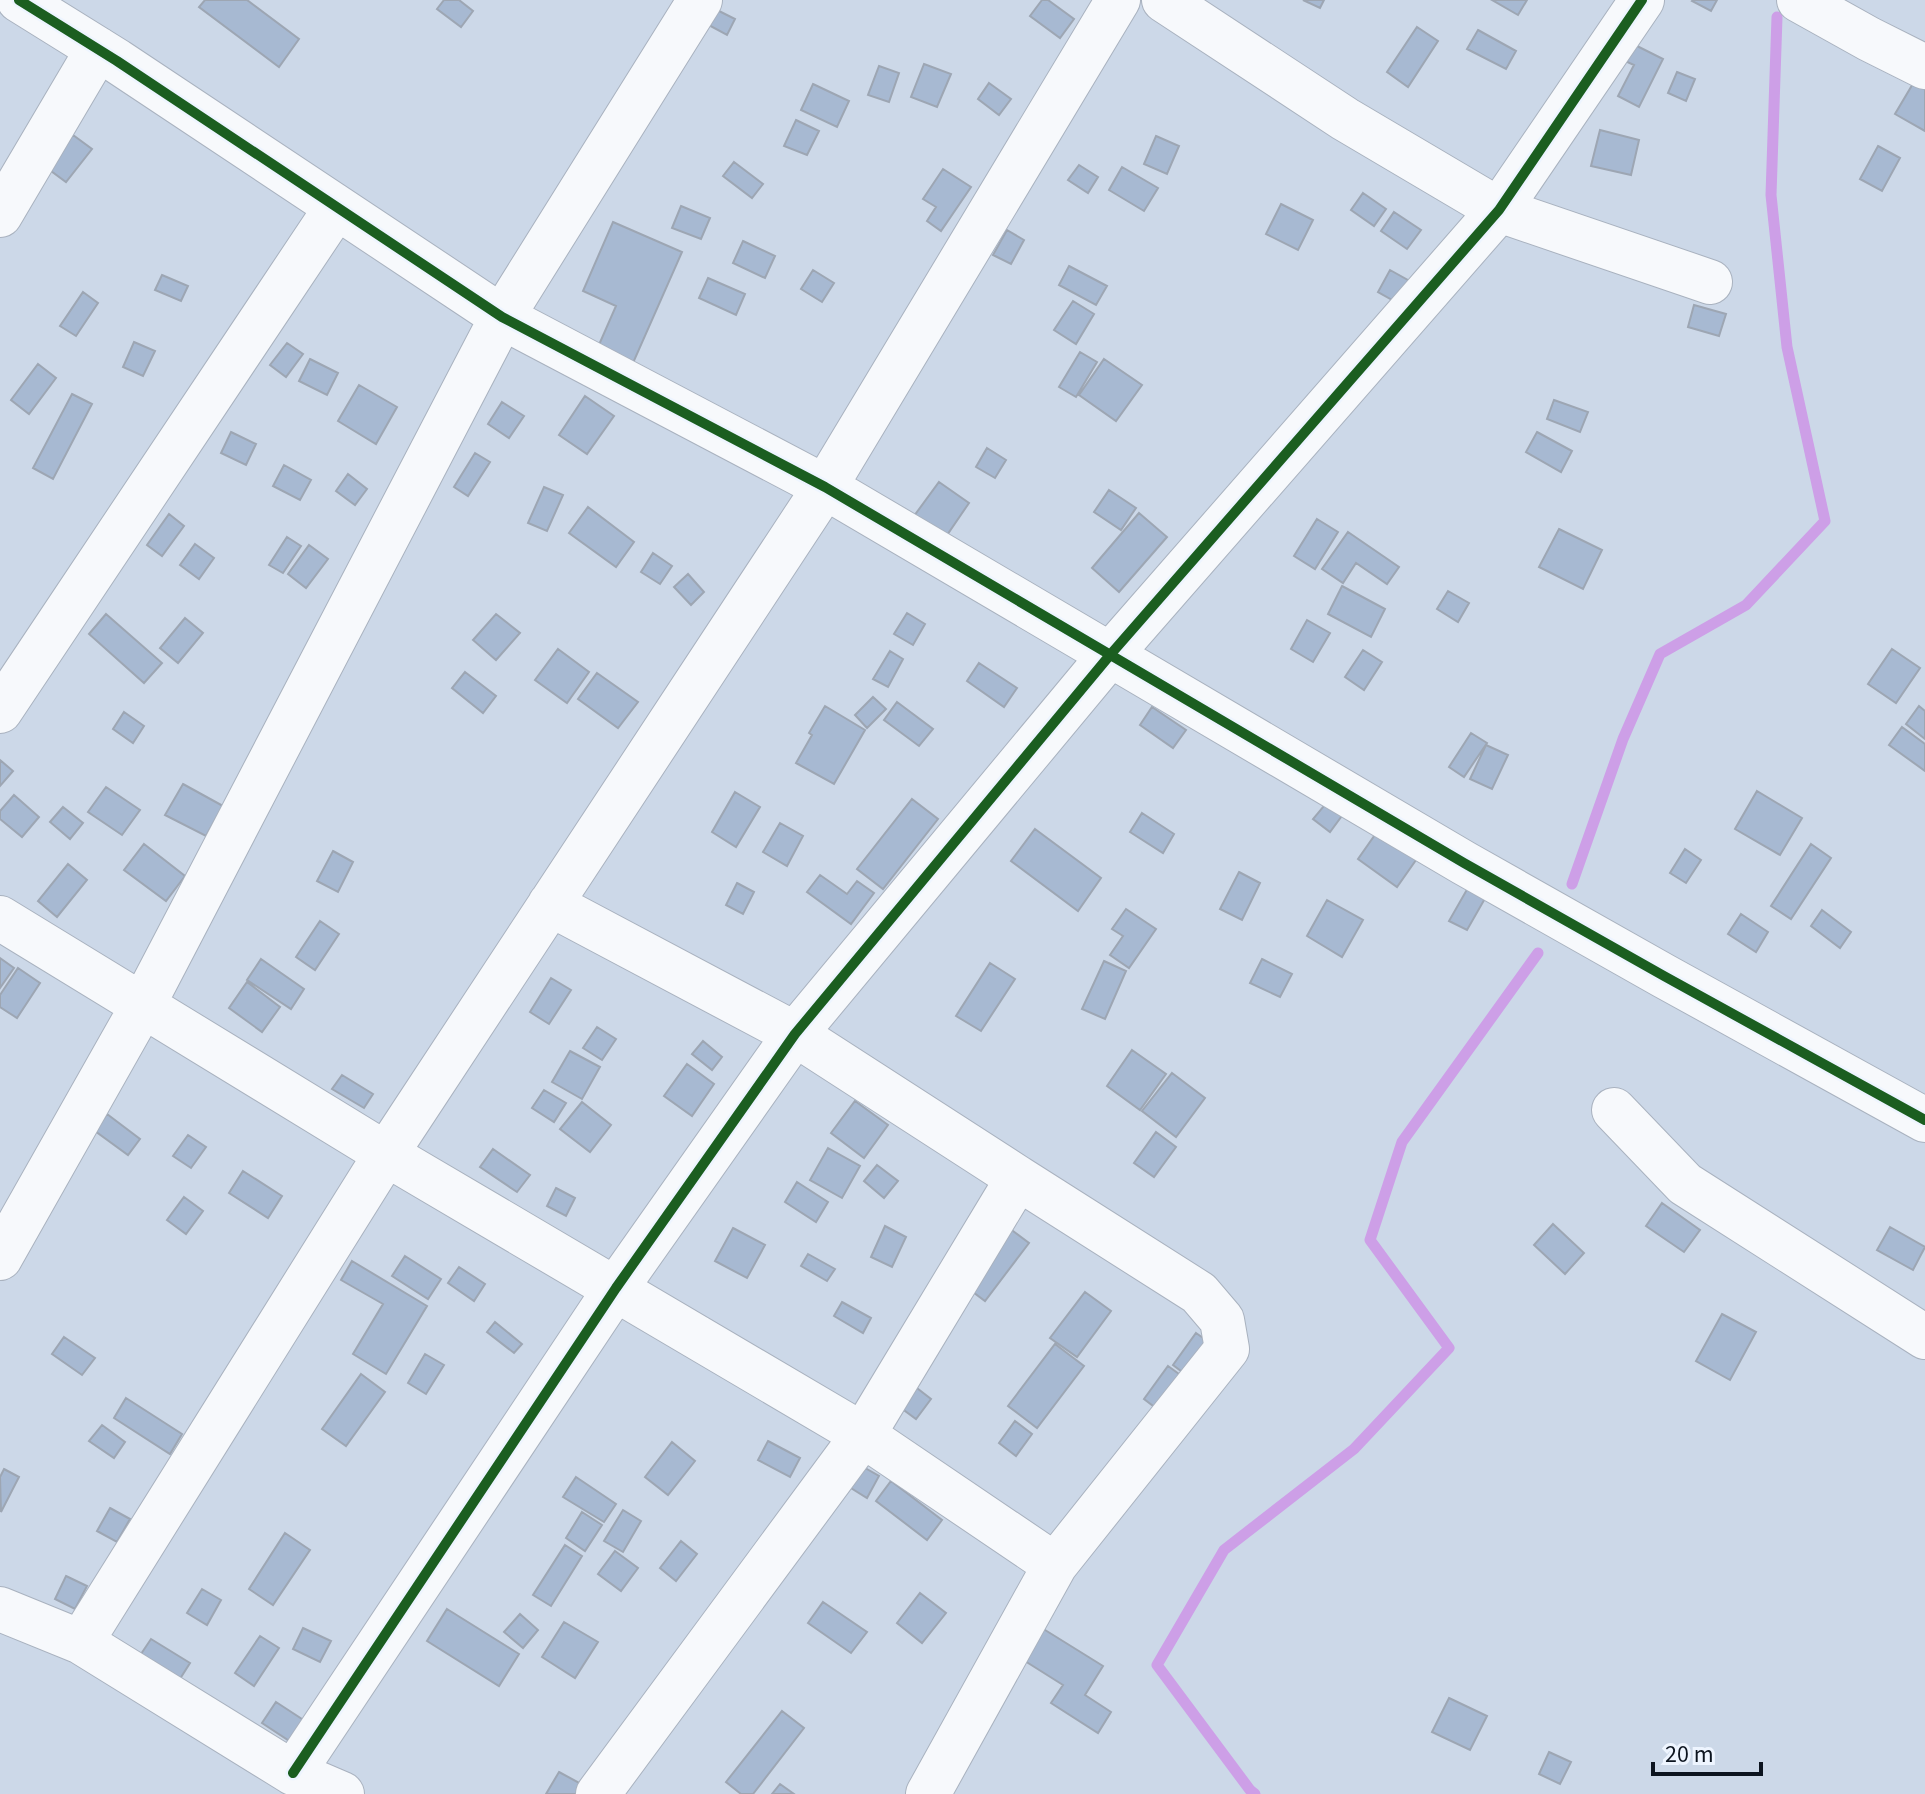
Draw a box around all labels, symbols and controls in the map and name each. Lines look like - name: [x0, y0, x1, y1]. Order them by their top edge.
- scale bar: [1653, 1726, 1761, 1776]
- text: 20 m: [1665, 1737, 1714, 1772]

